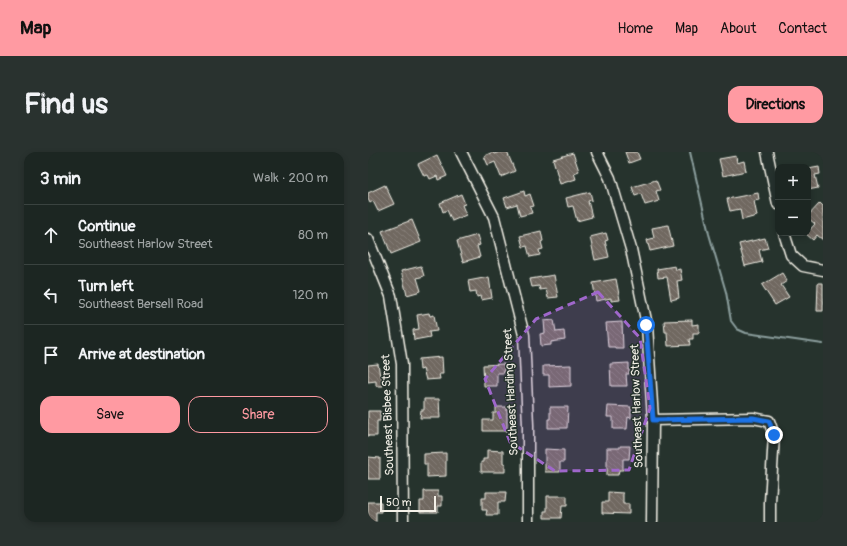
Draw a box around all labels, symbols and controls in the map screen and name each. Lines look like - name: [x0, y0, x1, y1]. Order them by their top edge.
- text: Map: [20, 16, 51, 40]
- text: Home: [618, 20, 653, 37]
- text: Map: [675, 20, 698, 37]
- text: About: [720, 20, 756, 37]
- text: Contact: [778, 20, 827, 37]
- button: Directions: [728, 86, 823, 123]
- text: Find us: [24, 87, 108, 122]
- map controls: [775, 164, 811, 236]
- button: +: [775, 164, 811, 200]
- text: 3 min: [40, 168, 81, 189]
- text: Walk · 200 m: [253, 170, 328, 186]
- button: −: [775, 200, 811, 236]
- text: Continue: [78, 217, 136, 236]
- icon: ahead: [40, 224, 62, 246]
- text: 80 m: [298, 227, 328, 243]
- text: Southeast Harlow Street: [78, 236, 212, 252]
- text: Turn left: [78, 277, 134, 296]
- icon: left: [40, 284, 62, 306]
- text: 120 m: [292, 287, 328, 303]
- text: Southeast Bersell Road: [78, 296, 203, 312]
- route start: [637, 316, 655, 334]
- street label: Southeast Harding Street: [500, 328, 522, 456]
- icon: arrive: [40, 344, 62, 366]
- street label: Southeast Harlow Street: [627, 344, 647, 468]
- text: Arrive at destination: [78, 345, 205, 364]
- street label: Southeast Bisbee Street: [378, 354, 398, 476]
- button: Save: [40, 396, 180, 433]
- button: Share: [188, 396, 328, 433]
- route end: [765, 426, 783, 444]
- scale bar: [380, 494, 436, 513]
- text: 50 m: [386, 496, 412, 509]

